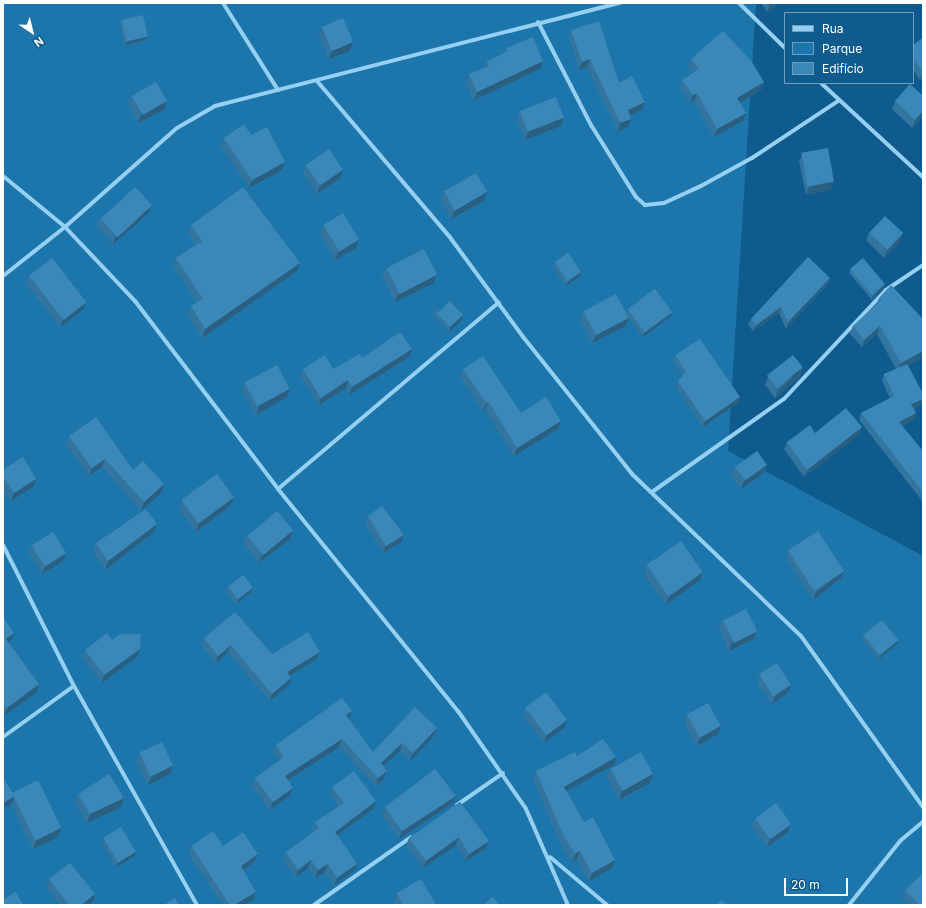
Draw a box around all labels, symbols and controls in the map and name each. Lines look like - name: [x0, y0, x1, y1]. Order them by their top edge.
- north arrow: [12, 12, 52, 52]
- legend: [784, 12, 914, 84]
- text: Rua: [822, 21, 844, 36]
- text: N: [31, 34, 46, 50]
- text: Parque: [822, 41, 862, 56]
- text: Edifício: [822, 61, 864, 76]
- scale bar: [786, 870, 850, 896]
- text: 20 m: [791, 877, 820, 892]

